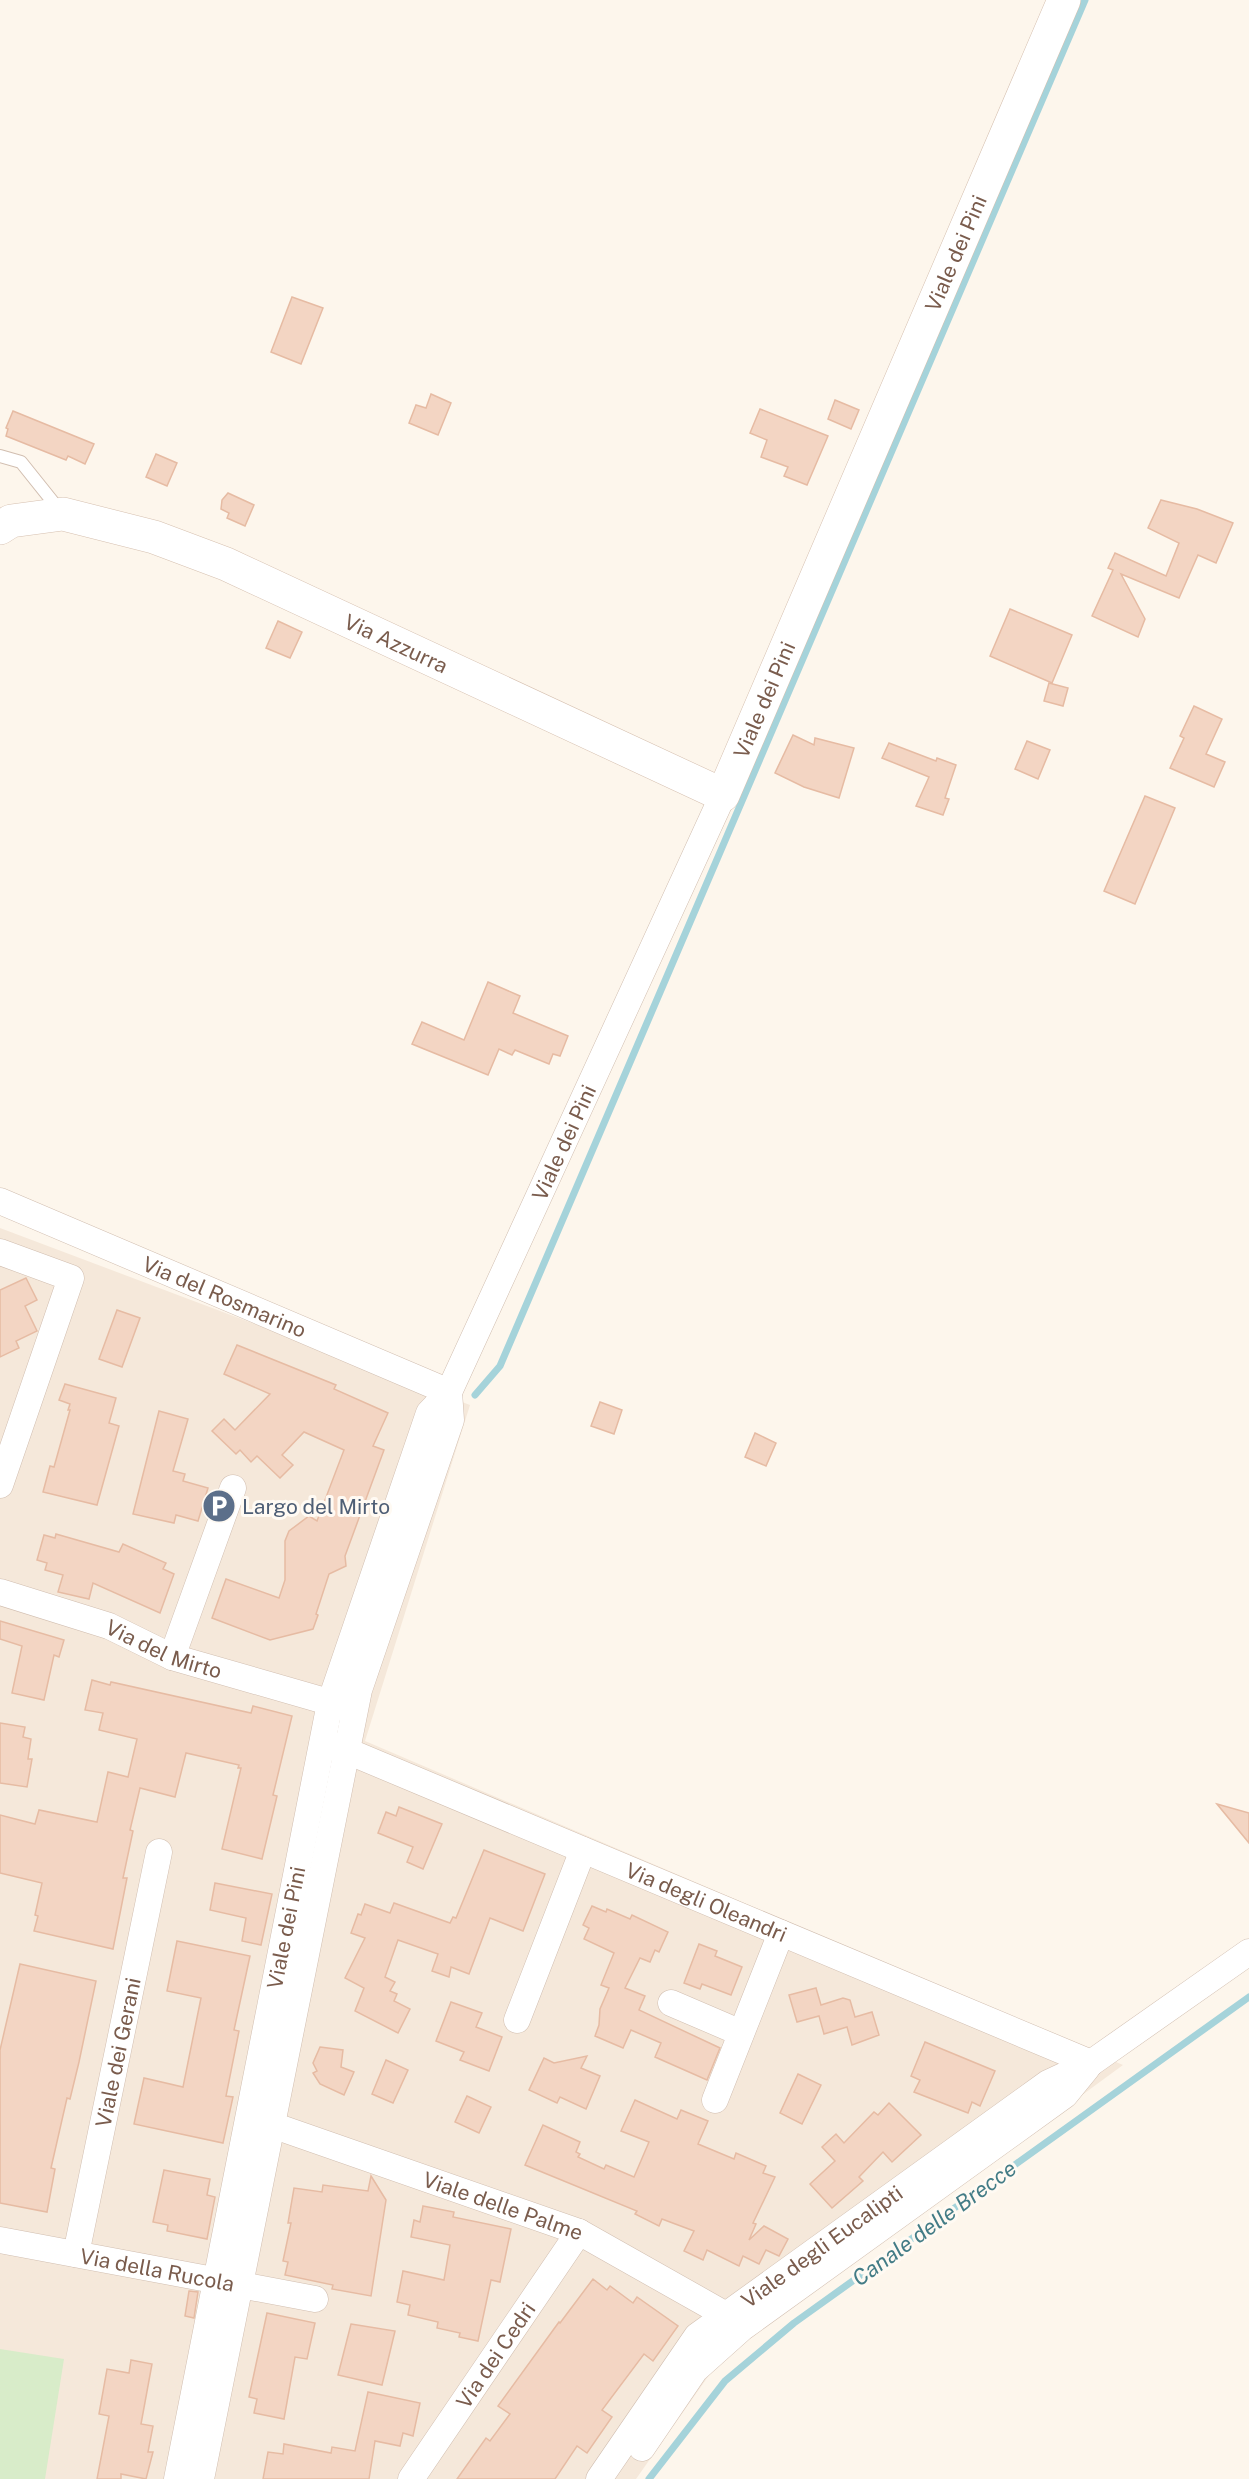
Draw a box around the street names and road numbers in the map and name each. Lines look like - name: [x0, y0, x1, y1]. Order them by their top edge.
- street label: Viale dei Pini: [919, 191, 991, 315]
- street label: Via Azzurra: [340, 608, 452, 678]
- street label: Viale dei Pini: [728, 638, 800, 762]
- street label: Viale dei Pini: [526, 1081, 601, 1204]
- street label: Via del Rosmarino: [139, 1251, 310, 1342]
- street label: Via del Mirto: [102, 1614, 225, 1683]
- street label: Via degli Oleandri: [622, 1857, 791, 1947]
- street label: Viale dei Pini: [261, 1864, 310, 1991]
- street label: Viale dei Gerani: [90, 1975, 145, 2129]
- street label: Viale delle Palme: [420, 2166, 586, 2245]
- street label: Viale degli Eucalipti: [736, 2180, 907, 2313]
- street label: Via della Rucola: [78, 2243, 237, 2296]
- street label: Via dei Cedri: [450, 2297, 540, 2413]

